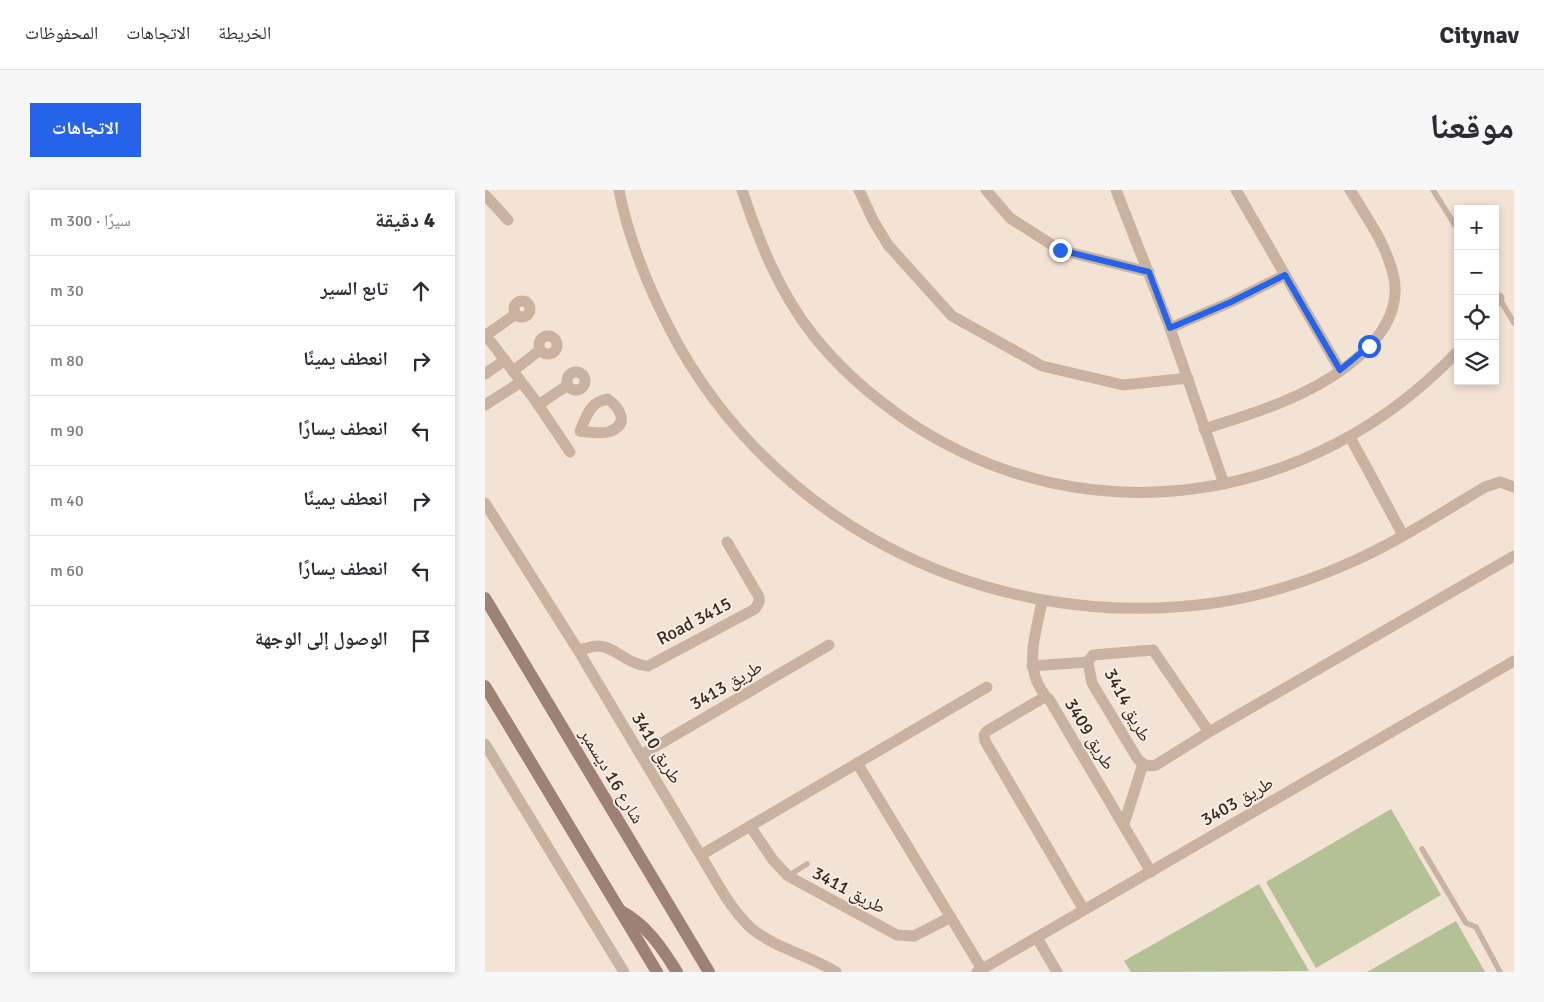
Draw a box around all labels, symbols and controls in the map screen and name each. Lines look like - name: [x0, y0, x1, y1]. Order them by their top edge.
- text: Citynav: [1440, 20, 1519, 50]
- text: المحفوظات: [25, 22, 98, 44]
- text: الاتجاهات: [126, 22, 190, 44]
- text: الخريطة: [218, 22, 271, 44]
- button: الاتجاهات: [30, 103, 141, 157]
- text: موقعنا: [1429, 105, 1514, 148]
- map controls: [1454, 205, 1499, 385]
- button: +: [1454, 205, 1499, 250]
- text: 4 دقيقة: [375, 207, 435, 233]
- text: سيرًا · 300 m: [50, 211, 131, 231]
- route end: [1049, 239, 1072, 262]
- button: −: [1454, 250, 1499, 295]
- text: تابع السير: [320, 277, 388, 301]
- icon: ahead: [407, 277, 435, 305]
- text: 30 m: [50, 281, 84, 301]
- button: locate: [1454, 295, 1499, 340]
- route start: [1358, 335, 1381, 358]
- button: layers: [1454, 340, 1499, 385]
- text: انعطف يمينًا: [303, 347, 388, 371]
- icon: right: [407, 347, 435, 375]
- text: 80 m: [50, 351, 84, 371]
- text: انعطف يسارًا: [298, 417, 388, 441]
- icon: left: [407, 417, 435, 445]
- text: 90 m: [50, 421, 84, 441]
- text: انعطف يمينًا: [303, 487, 388, 511]
- icon: right: [407, 487, 435, 515]
- text: 40 m: [50, 491, 84, 511]
- text: انعطف يسارًا: [298, 557, 388, 581]
- icon: left: [407, 557, 435, 585]
- text: 60 m: [50, 561, 84, 581]
- street label: Road 3415: [653, 592, 735, 650]
- text: الوصول إلى الوجهة: [255, 627, 388, 651]
- icon: arrive: [407, 627, 435, 655]
- street label: طريق 3413: [686, 656, 766, 714]
- street label: طريق 3414: [1100, 665, 1156, 745]
- street label: طريق 3409: [1060, 694, 1120, 774]
- street label: طريق 3410: [627, 708, 687, 788]
- street label: شارع 16 ديسمبر: [574, 724, 649, 828]
- street label: طريق 3403: [1197, 772, 1277, 830]
- street label: طريق 3411: [809, 862, 889, 918]

